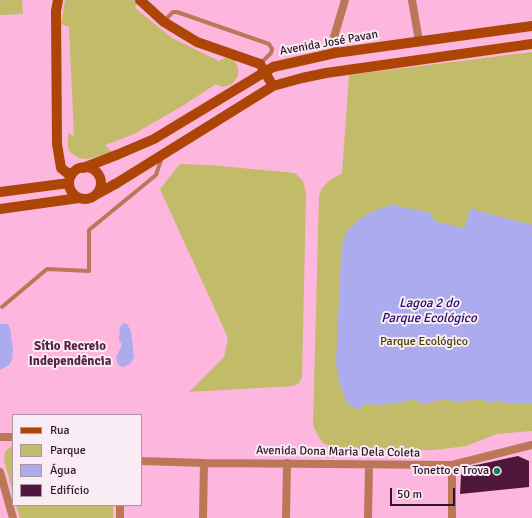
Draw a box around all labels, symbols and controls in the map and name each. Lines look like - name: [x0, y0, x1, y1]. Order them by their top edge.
- street label: Avenida José Pavan: [279, 27, 379, 59]
- water label: Lagoa 2 do Parque Ecológico: [381, 296, 477, 327]
- park label: Parque Ecológico: [380, 335, 468, 349]
- district label: Sítio Recreio Independência: [29, 339, 111, 370]
- legend: [12, 414, 142, 506]
- text: Rua: [50, 423, 70, 438]
- text: Parque: [50, 443, 86, 458]
- street label: Avenida Dona Maria Dela Coleta: [256, 443, 420, 461]
- text: Água: [50, 463, 76, 478]
- place label: Tonetto e Trova: [412, 464, 489, 478]
- marker: Tonetto e Trova: [492, 466, 502, 476]
- scale bar: [392, 480, 457, 506]
- text: Edifício: [50, 483, 89, 498]
- text: 50 m: [397, 487, 422, 502]

